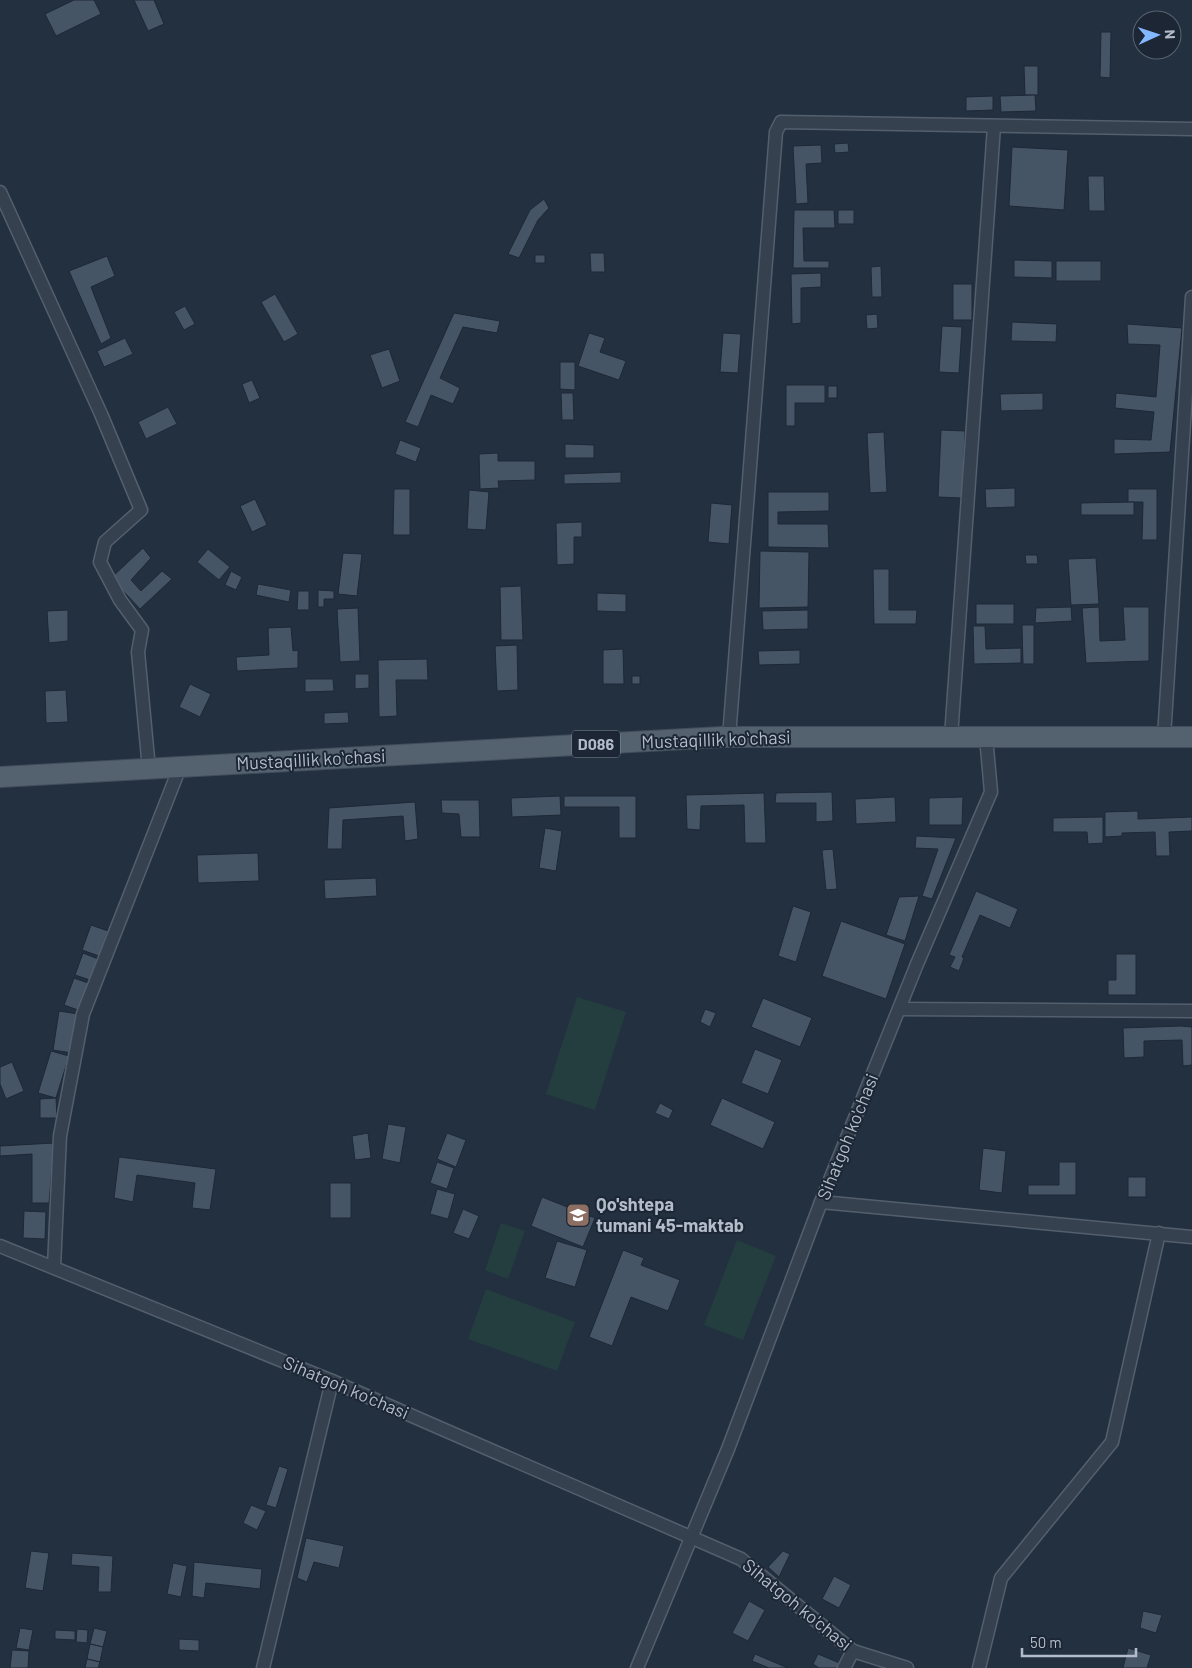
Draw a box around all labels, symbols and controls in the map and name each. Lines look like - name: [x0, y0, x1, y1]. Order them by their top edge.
- north arrow: [1132, 10, 1182, 60]
- text: N: [1162, 29, 1179, 39]
- street label: Mustaqillik koʻchasi: [641, 725, 791, 753]
- road number: D086: [572, 731, 620, 758]
- street label: Mustaqillik koʻchasi: [236, 744, 386, 774]
- street label: Sihatgoh ko'chasi: [812, 1070, 882, 1203]
- place label: Qo'shtepa tumani 45-maktab: [596, 1193, 744, 1236]
- school or university icon: Qo'shtepa tumani 45-maktab: [565, 1202, 591, 1228]
- street label: Sihatgoh ko'chasi: [280, 1351, 413, 1423]
- street label: Sihatgoh ko'chasi: [738, 1553, 857, 1655]
- scale bar: [1022, 1626, 1136, 1658]
- text: 50 m: [1030, 1633, 1062, 1651]

